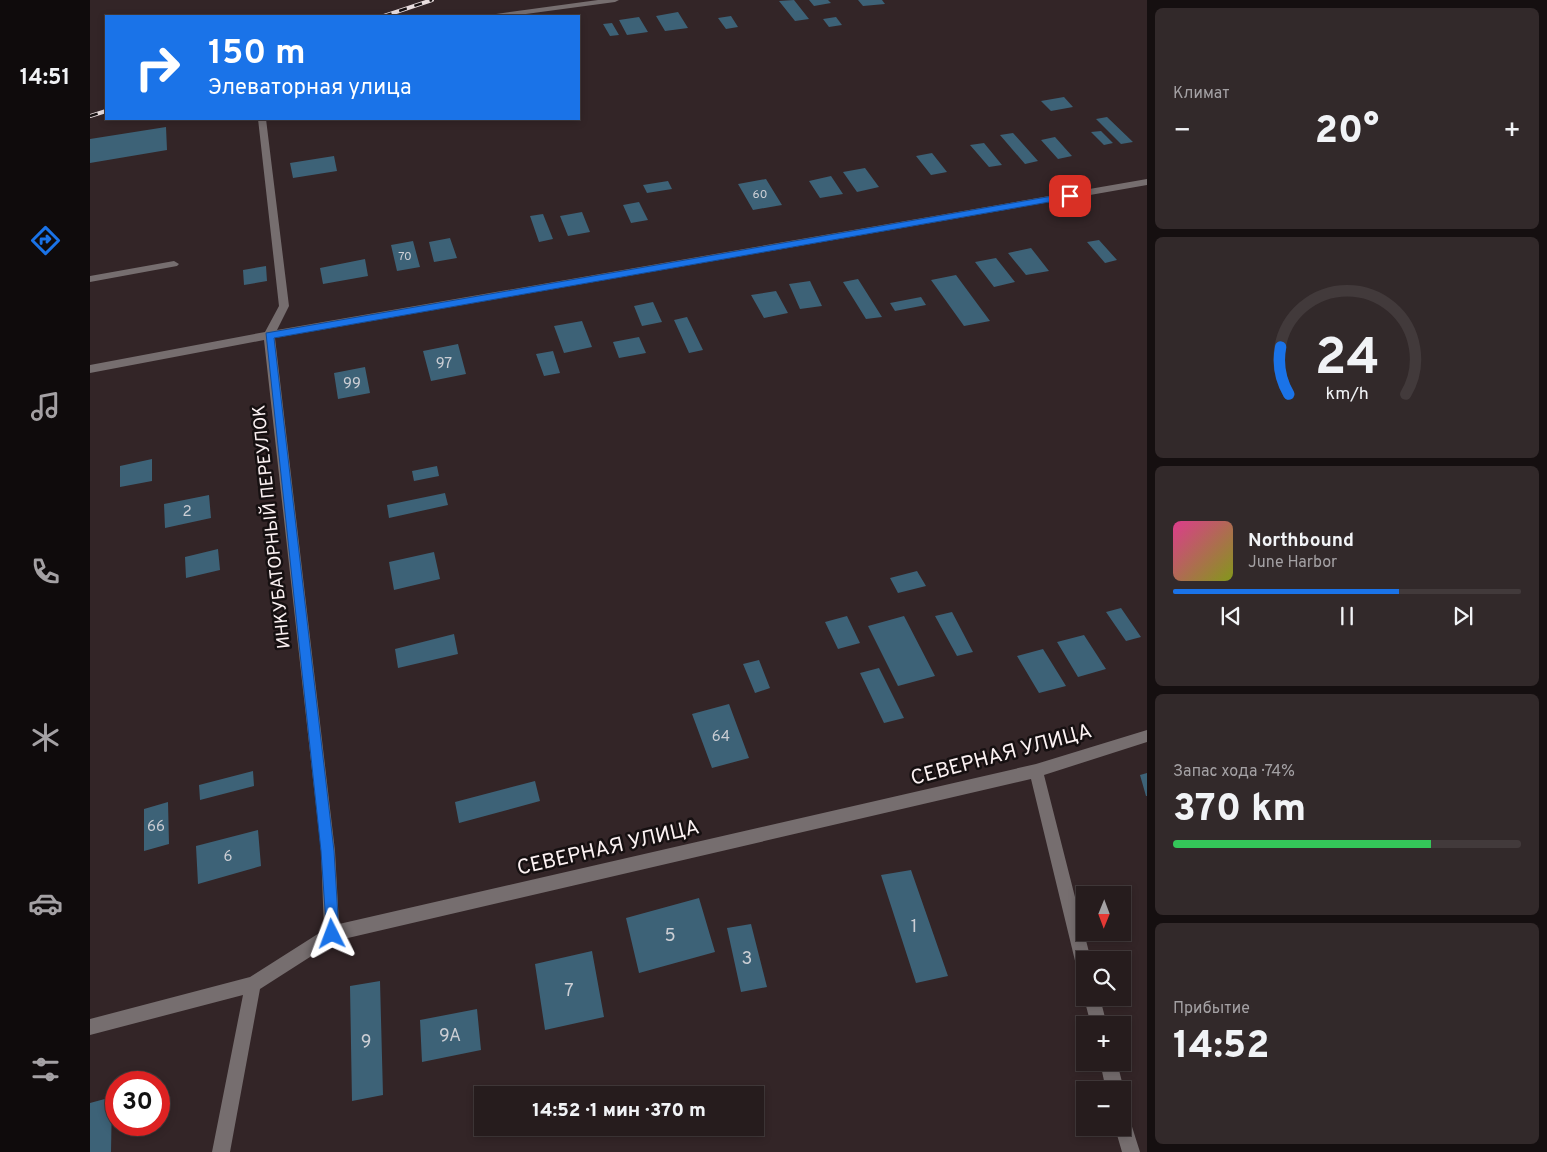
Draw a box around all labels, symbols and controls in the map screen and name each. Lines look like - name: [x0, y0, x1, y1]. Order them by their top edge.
- text: 150 m: [208, 32, 306, 76]
- icon: right: [125, 35, 190, 100]
- text: 14:51: [20, 65, 70, 92]
- text: Элеваторная улица: [208, 75, 412, 102]
- text: Климат: [1173, 84, 1230, 104]
- text: 20°: [1315, 108, 1379, 157]
- text: −: [1173, 114, 1191, 150]
- text: +: [1503, 114, 1521, 150]
- pin: [1049, 175, 1091, 217]
- icon: arrive: [1056, 182, 1084, 210]
- house number: 60: [753, 187, 767, 203]
- icon: directions: [28, 223, 63, 258]
- house number: 70: [398, 249, 412, 265]
- text: 24: [1314, 327, 1380, 393]
- house number: 97: [436, 355, 452, 374]
- house number: 99: [343, 375, 361, 394]
- text: km/h: [1325, 383, 1369, 406]
- icon: music: [28, 389, 63, 424]
- street label: ИНКУБАТОРНЫЙ ПЕРЕУЛОК: [246, 404, 297, 650]
- house number: 2: [182, 503, 192, 522]
- text: Northbound: [1248, 529, 1354, 553]
- text: June Harbor: [1248, 553, 1337, 573]
- icon: phone: [28, 554, 63, 589]
- icon: previous: [1217, 602, 1245, 630]
- icon: pause: [1333, 602, 1361, 630]
- icon: next: [1449, 602, 1477, 630]
- street label: СЕВЕРНАЯ УЛИЦА: [908, 718, 1095, 793]
- icon: climate: [28, 720, 63, 755]
- house number: 64: [712, 728, 730, 747]
- text: Запас хода · 74%: [1173, 762, 1295, 782]
- text: 370 km: [1173, 786, 1306, 835]
- street label: СЕВЕРНАЯ УЛИЦА: [514, 814, 702, 883]
- house number: 66: [147, 818, 165, 837]
- house number: 6: [224, 848, 233, 867]
- icon: car: [28, 886, 63, 921]
- north arrow: [1076, 886, 1131, 941]
- map controls: [1076, 886, 1131, 1136]
- position arrow: [305, 907, 357, 959]
- house number: 1: [911, 916, 917, 939]
- house number: 5: [664, 925, 676, 948]
- house number: 3: [742, 948, 752, 971]
- button: search: [1076, 951, 1131, 1006]
- house number: 7: [564, 980, 574, 1003]
- text: Прибытие: [1173, 999, 1250, 1019]
- button: +: [1076, 1016, 1131, 1071]
- text: 14:52: [1173, 1023, 1269, 1072]
- house number: 9А: [439, 1025, 461, 1048]
- house number: 9: [361, 1031, 371, 1054]
- icon: filters: [28, 1052, 63, 1087]
- speed limit sign: 30: [105, 1071, 170, 1136]
- button: −: [1076, 1081, 1131, 1136]
- text: 14:52 · 1 мин · 370 m: [532, 1099, 706, 1123]

